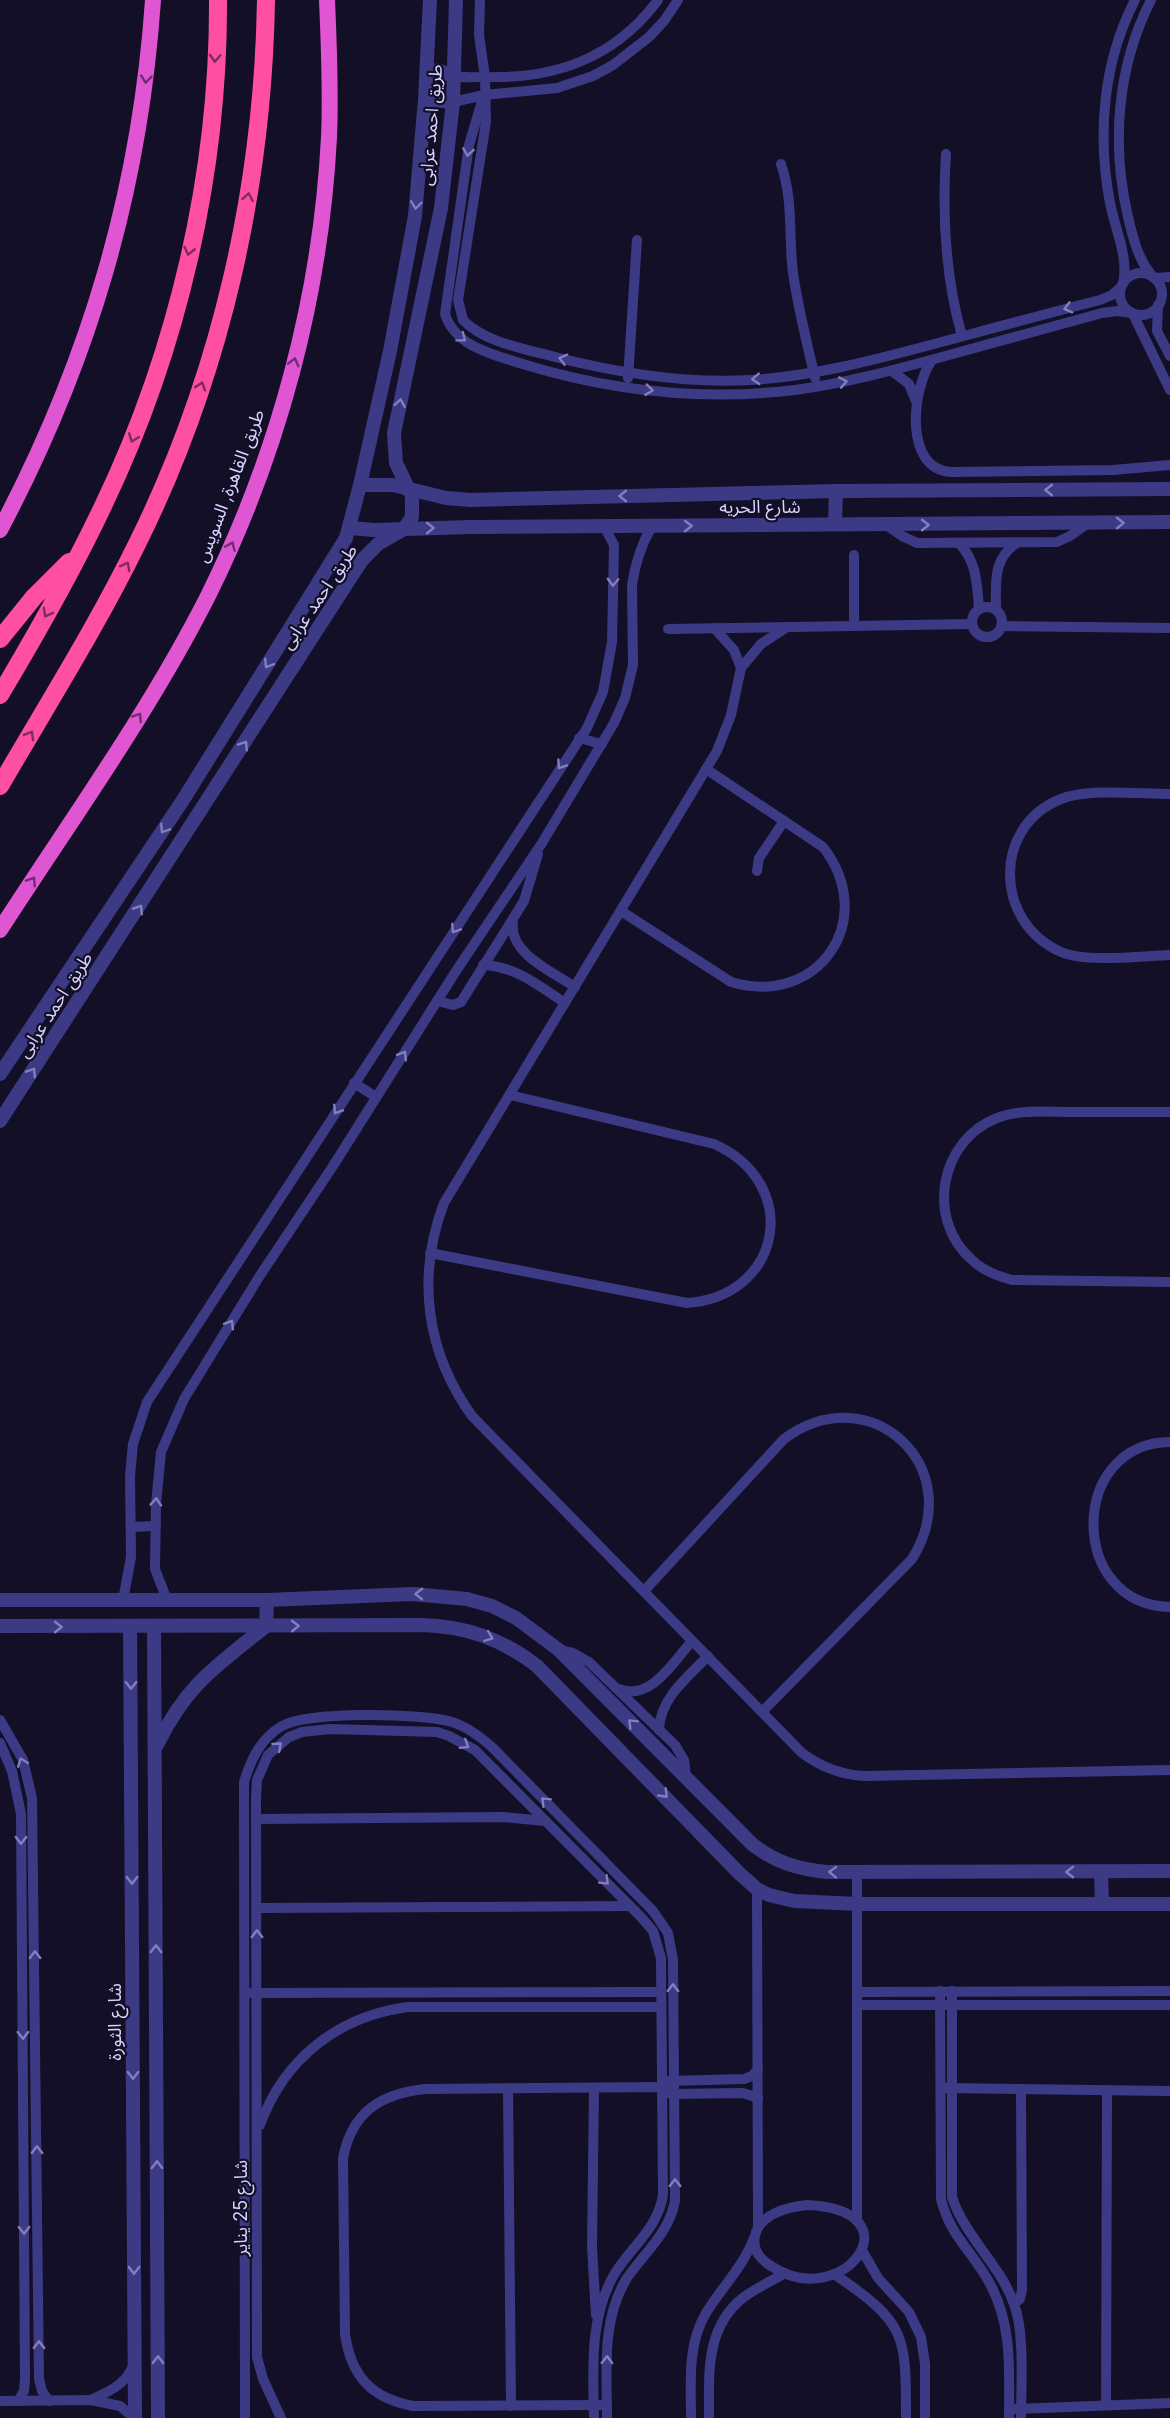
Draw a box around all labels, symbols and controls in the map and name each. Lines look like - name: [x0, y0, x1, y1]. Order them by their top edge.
- one-way arrow: [209, 54, 222, 63]
- street label: طريق احمد عرابى: [415, 63, 447, 187]
- one-way arrow: [140, 75, 153, 84]
- one-way arrow: [463, 147, 475, 156]
- one-way arrow: [242, 193, 254, 202]
- one-way arrow: [410, 200, 423, 210]
- one-way arrow: [184, 246, 197, 256]
- one-way arrow: [1063, 301, 1074, 313]
- one-way arrow: [456, 331, 467, 342]
- one-way arrow: [558, 353, 568, 366]
- one-way arrow: [287, 357, 300, 367]
- one-way arrow: [751, 373, 760, 386]
- one-way arrow: [837, 376, 847, 389]
- one-way arrow: [194, 381, 206, 392]
- one-way arrow: [644, 383, 653, 396]
- one-way arrow: [393, 399, 406, 409]
- street label: طريق القاهرة, السويس: [191, 406, 269, 566]
- one-way arrow: [128, 432, 140, 443]
- one-way arrow: [1044, 484, 1053, 496]
- one-way arrow: [618, 490, 627, 502]
- street label: شارع الحريه: [719, 496, 801, 521]
- one-way arrow: [1115, 517, 1124, 529]
- one-way arrow: [920, 518, 929, 531]
- one-way arrow: [683, 520, 692, 532]
- one-way arrow: [425, 522, 434, 534]
- street label: طريق احمد عرابى: [276, 540, 362, 654]
- one-way arrow: [224, 541, 236, 552]
- one-way arrow: [119, 562, 130, 572]
- one-way arrow: [607, 578, 620, 587]
- one-way arrow: [43, 607, 54, 617]
- one-way arrow: [264, 658, 276, 668]
- one-way arrow: [131, 713, 142, 724]
- one-way arrow: [22, 731, 34, 742]
- one-way arrow: [237, 740, 248, 751]
- one-way arrow: [557, 758, 568, 769]
- one-way arrow: [160, 822, 171, 833]
- one-way arrow: [25, 877, 36, 888]
- one-way arrow: [131, 905, 143, 915]
- one-way arrow: [451, 922, 462, 933]
- street label: طريق احمد عرابى: [13, 948, 97, 1062]
- one-way arrow: [396, 1050, 407, 1061]
- one-way arrow: [25, 1068, 36, 1079]
- one-way arrow: [333, 1103, 344, 1114]
- one-way arrow: [222, 1320, 233, 1331]
- one-way arrow: [150, 1497, 163, 1506]
- one-way arrow: [414, 1588, 423, 1601]
- one-way arrow: [291, 1620, 300, 1632]
- one-way arrow: [54, 1621, 63, 1633]
- one-way arrow: [483, 1630, 494, 1642]
- one-way arrow: [125, 1680, 137, 1689]
- one-way arrow: [628, 1719, 638, 1730]
- one-way arrow: [459, 1737, 470, 1748]
- one-way arrow: [271, 1742, 282, 1753]
- one-way arrow: [17, 1757, 30, 1767]
- one-way arrow: [657, 1788, 668, 1798]
- one-way arrow: [541, 1797, 552, 1808]
- one-way arrow: [15, 1836, 27, 1845]
- one-way arrow: [828, 1866, 837, 1878]
- one-way arrow: [1065, 1866, 1074, 1878]
- one-way arrow: [597, 1873, 608, 1884]
- one-way arrow: [126, 1875, 138, 1884]
- one-way arrow: [251, 1930, 263, 1939]
- one-way arrow: [150, 1944, 162, 1953]
- one-way arrow: [29, 1951, 41, 1960]
- street label: شارع الثورة: [104, 1983, 129, 2061]
- one-way arrow: [667, 1984, 680, 1993]
- one-way arrow: [17, 2031, 29, 2040]
- one-way arrow: [127, 2070, 139, 2079]
- one-way arrow: [31, 2146, 43, 2155]
- one-way arrow: [151, 2160, 163, 2169]
- street label: شارع 25 يناير: [230, 2160, 255, 2257]
- one-way arrow: [669, 2179, 681, 2188]
- one-way arrow: [18, 2226, 30, 2235]
- one-way arrow: [128, 2265, 140, 2274]
- one-way arrow: [33, 2341, 45, 2350]
- one-way arrow: [152, 2355, 164, 2364]
- one-way arrow: [601, 2355, 613, 2364]

